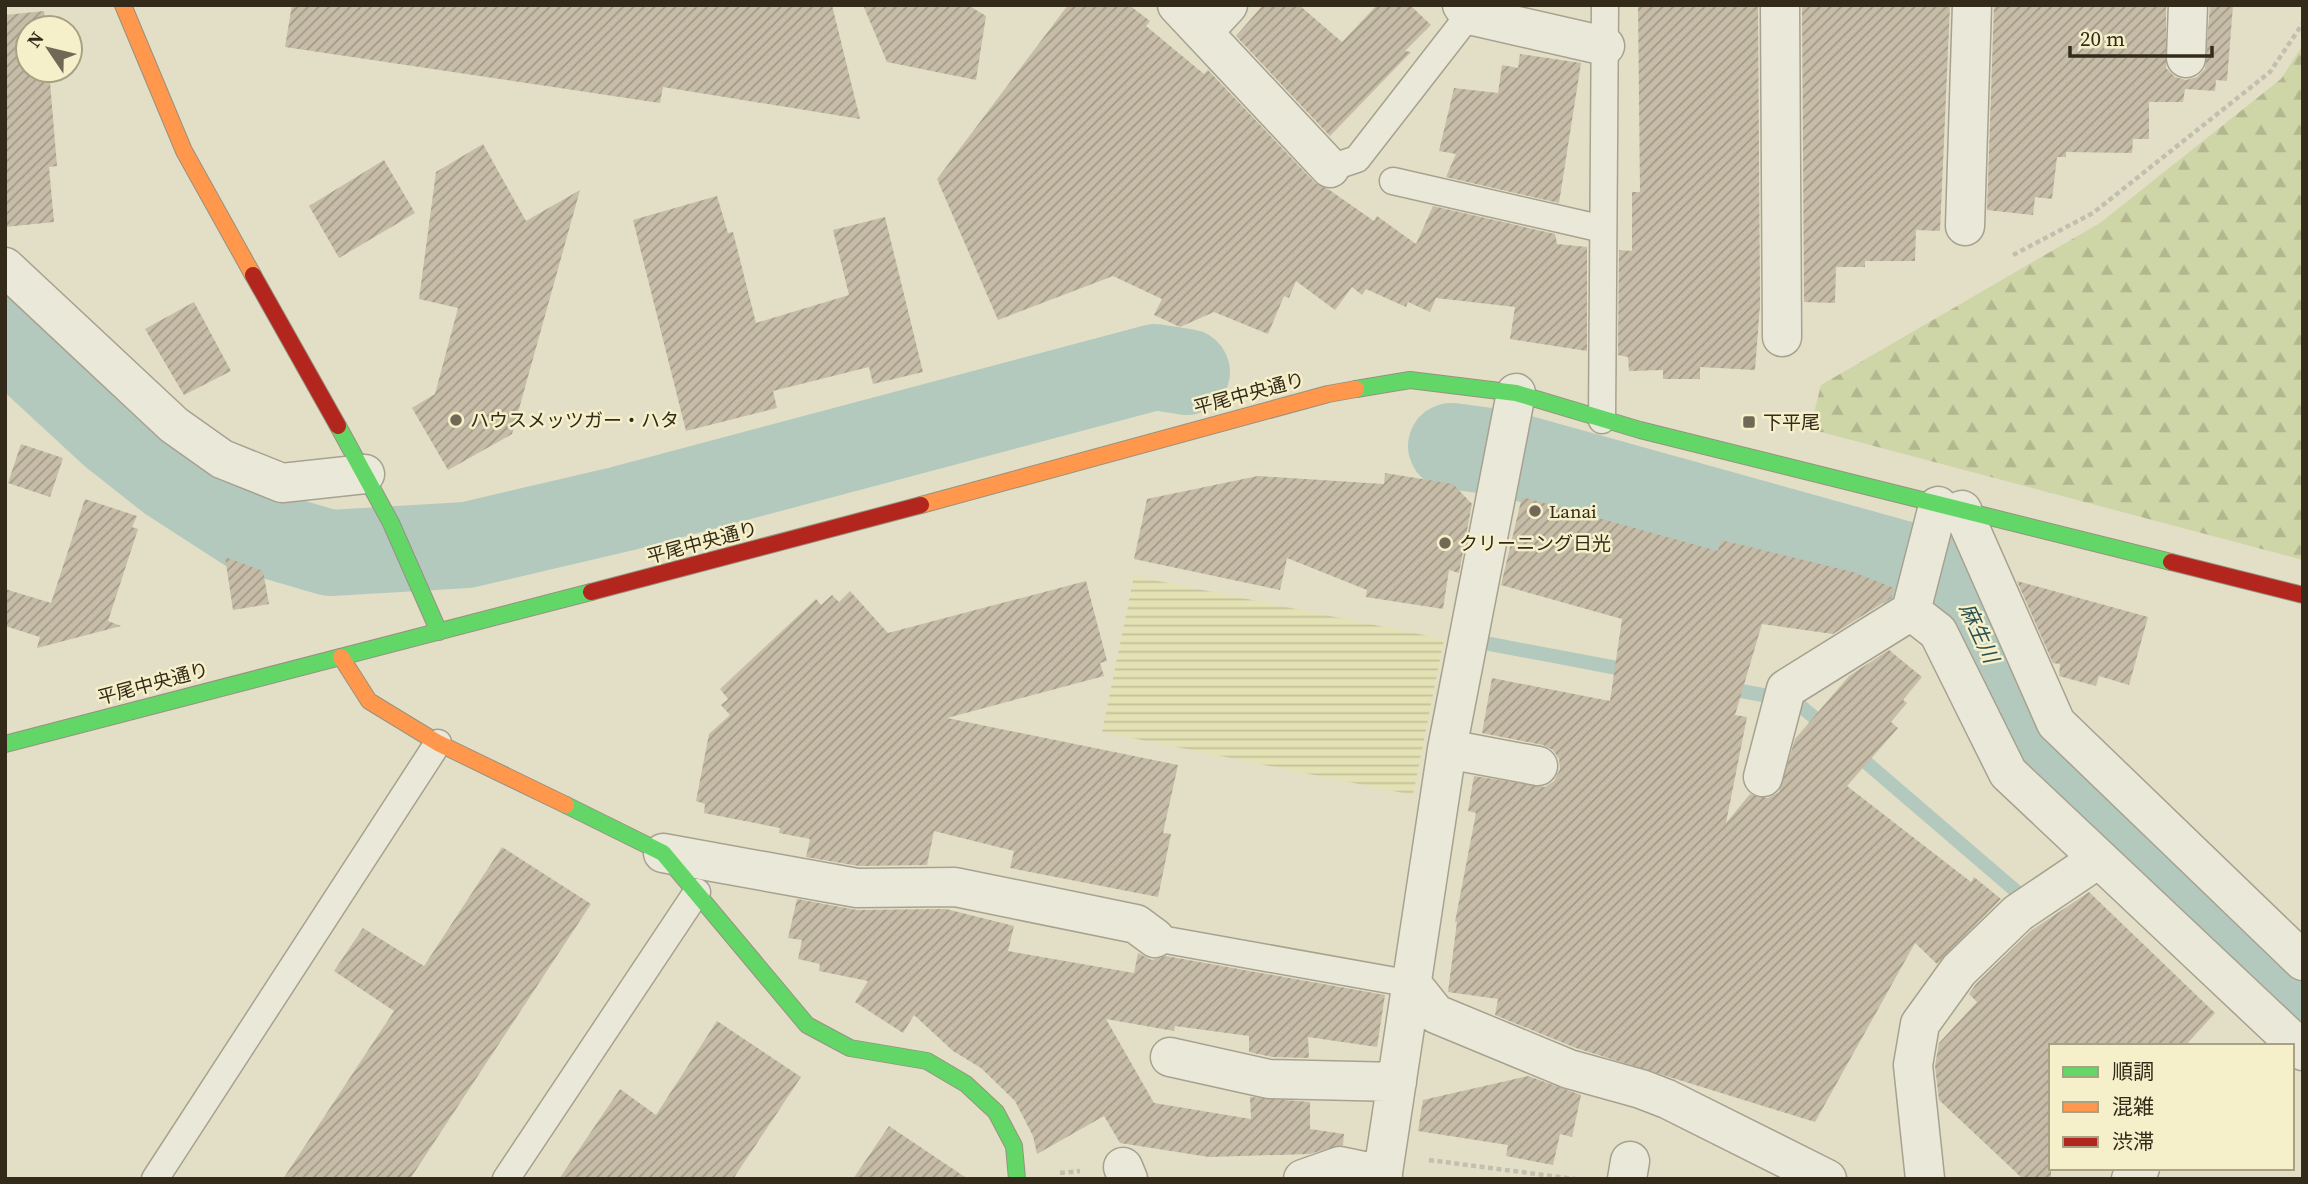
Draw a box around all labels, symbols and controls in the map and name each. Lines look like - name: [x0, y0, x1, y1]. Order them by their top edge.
- north arrow: [14, 14, 84, 84]
- scale bar: [2070, 14, 2212, 58]
- text: 20 m: [2080, 24, 2125, 53]
- text: N: [20, 26, 50, 52]
- street label: 平尾中央通り: [1191, 366, 1307, 420]
- place label: ハウスメッツガー・ハタ: [470, 407, 679, 433]
- place label: 下平尾: [1763, 409, 1820, 435]
- marker: ハウスメッツガー・ハタ: [448, 412, 464, 428]
- marker: 下平尾: [1741, 414, 1757, 430]
- place label: Lanai: [1549, 498, 1597, 524]
- marker: Lanai: [1527, 503, 1543, 519]
- street label: 平尾中央通り: [644, 515, 760, 569]
- place label: クリーニング日光: [1459, 530, 1611, 556]
- marker: クリーニング日光: [1437, 535, 1453, 551]
- water label: 麻生川: [1953, 598, 2007, 669]
- street label: 平尾中央通り: [95, 656, 211, 710]
- legend: [2049, 1044, 2294, 1170]
- text: 順調: [2112, 1057, 2154, 1086]
- text: 混雑: [2112, 1092, 2154, 1121]
- text: 渋滞: [2112, 1127, 2154, 1156]

